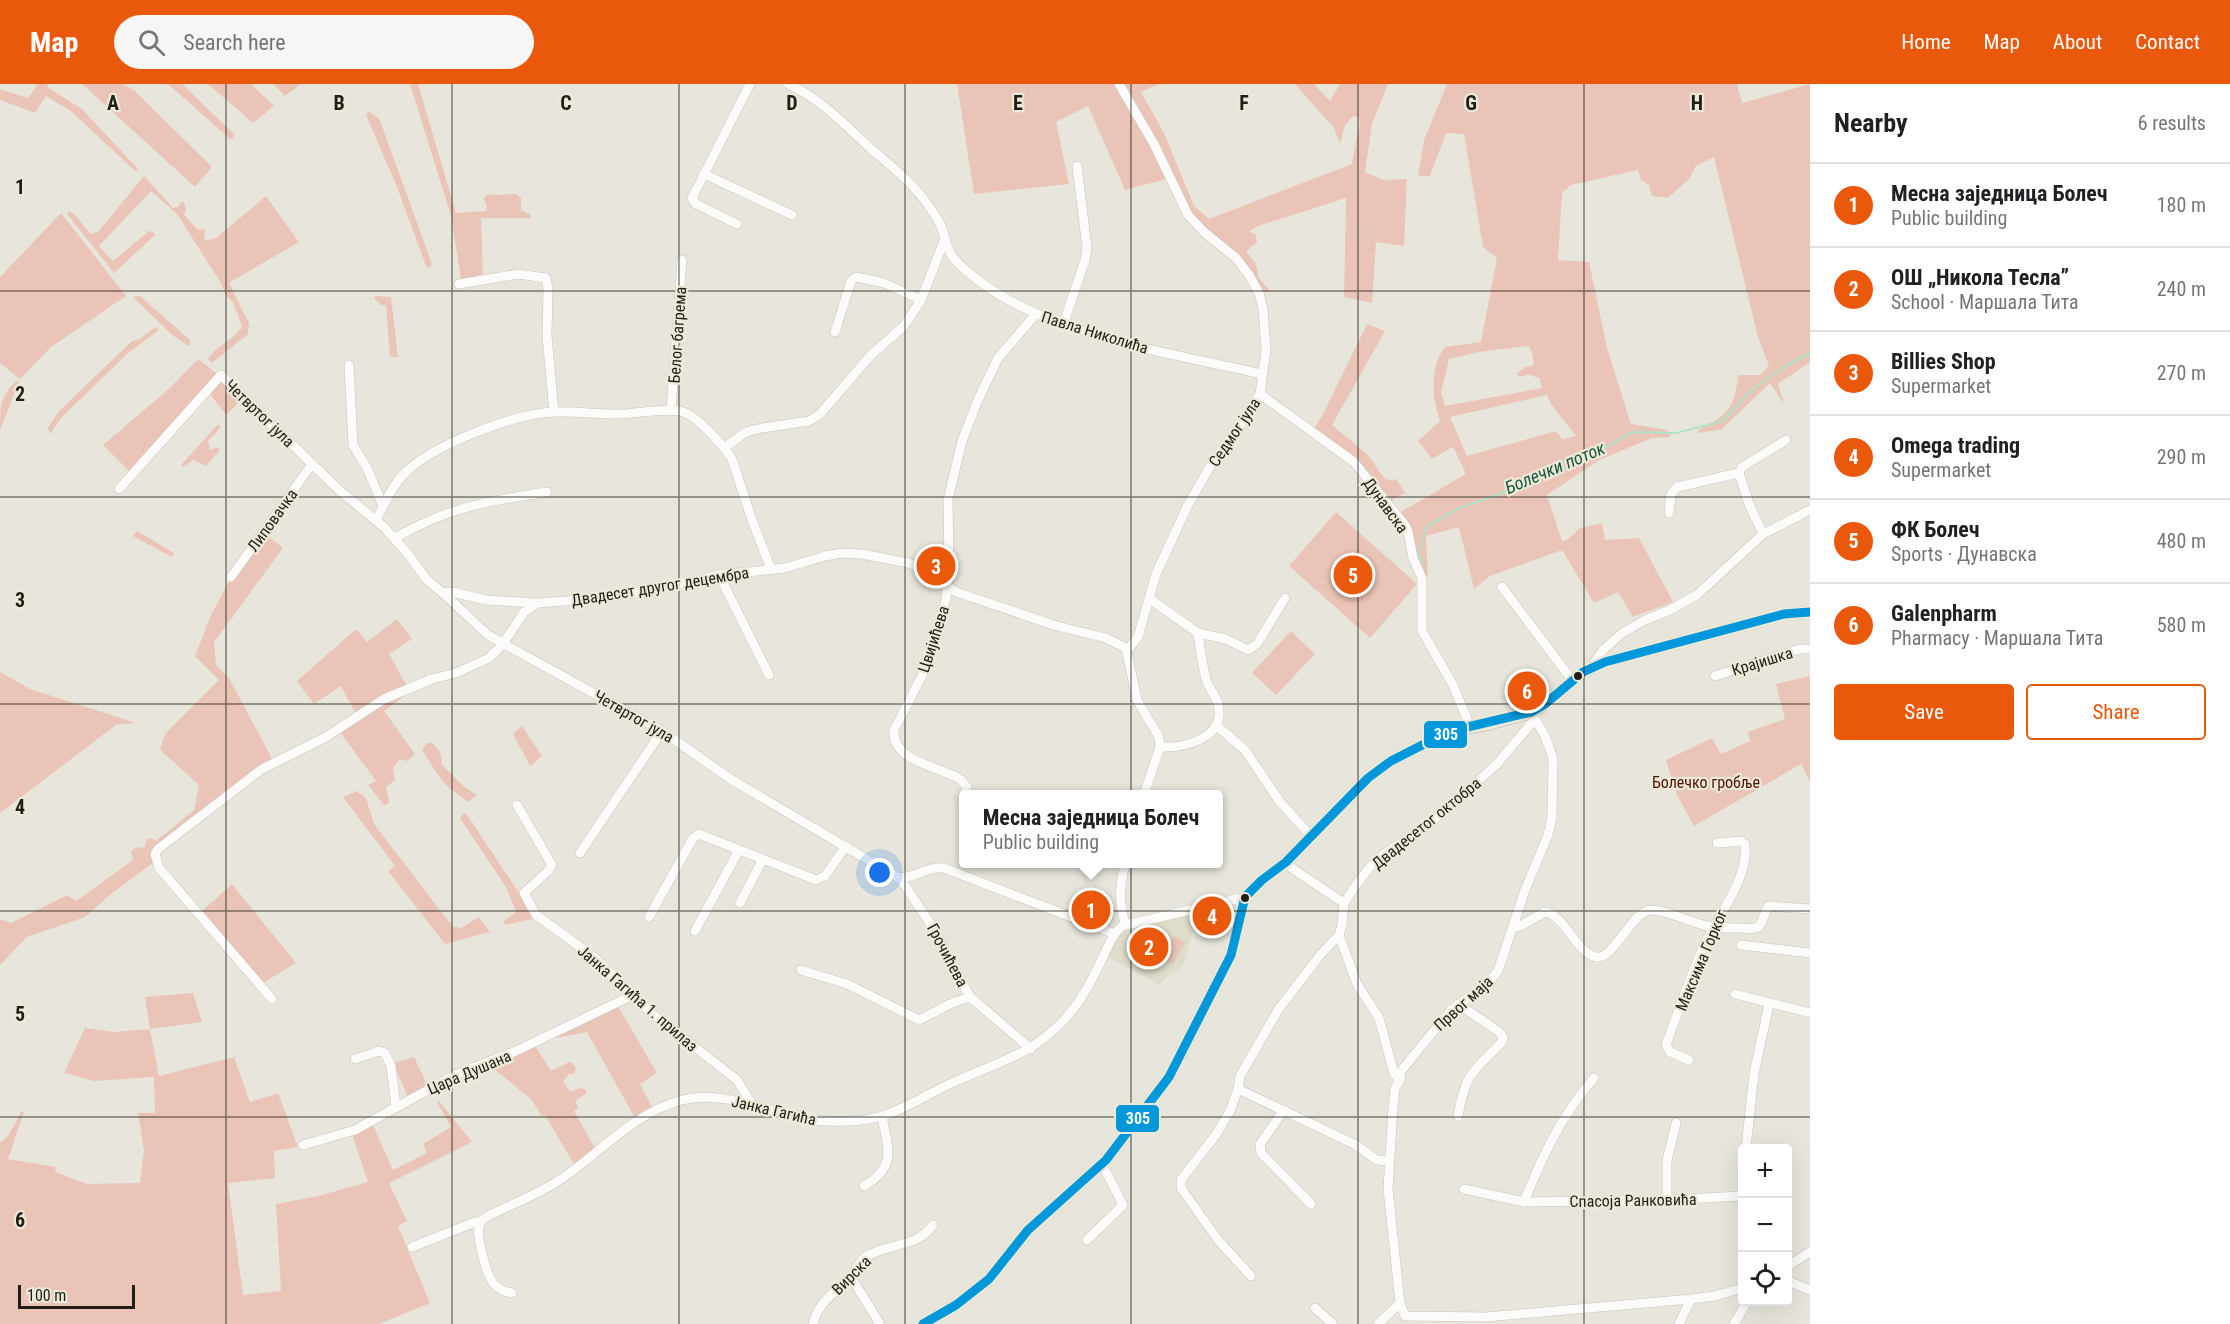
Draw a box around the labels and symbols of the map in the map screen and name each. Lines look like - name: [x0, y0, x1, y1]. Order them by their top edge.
- text: A: [107, 91, 119, 115]
- text: B: [333, 91, 345, 115]
- text: C: [560, 91, 572, 115]
- text: D: [786, 91, 798, 115]
- text: E: [1013, 91, 1023, 115]
- text: F: [1239, 91, 1249, 115]
- text: G: [1465, 91, 1477, 115]
- text: H: [1691, 91, 1703, 115]
- text: 1: [15, 175, 25, 199]
- street label: Белог багрема: [665, 286, 690, 384]
- street label: Павла Николића: [1039, 307, 1151, 358]
- street label: Четвртог јула: [221, 376, 298, 451]
- text: 2: [15, 382, 25, 406]
- street label: Седмог јула: [1204, 394, 1264, 470]
- water label: Болечки поток: [1502, 437, 1609, 498]
- street label: Дунавска: [1359, 474, 1412, 537]
- street label: Липовачка: [243, 485, 302, 555]
- pin: 3: [916, 544, 956, 588]
- pin: 5: [1334, 552, 1372, 598]
- street label: Двадесет другог децембра: [570, 563, 750, 610]
- text: 3: [15, 588, 25, 612]
- street label: Цвијићева: [914, 603, 953, 675]
- street label: Крајишка: [1729, 643, 1795, 680]
- pin: 6: [1508, 668, 1546, 714]
- unlabelled marker: [1572, 670, 1584, 682]
- street label: Четвртог јула: [590, 686, 677, 747]
- line badge: 305: [1423, 720, 1468, 749]
- text: 305: [1434, 725, 1458, 744]
- park label: Болечко гробље: [1652, 773, 1760, 792]
- street label: Двадесетог октобра: [1368, 774, 1485, 873]
- text: 4: [15, 795, 25, 819]
- your location: [865, 858, 894, 887]
- pin: 1: [1072, 888, 1110, 932]
- unlabelled marker: [1239, 892, 1251, 904]
- pin: 4: [1192, 894, 1232, 938]
- street label: Максима Горког: [1672, 907, 1731, 1014]
- street label: Грочићева: [923, 920, 972, 990]
- pin: 2: [1130, 924, 1168, 970]
- street label: Јанка Гагића 1. прилаз: [574, 941, 702, 1056]
- street label: Првог маја: [1430, 972, 1497, 1035]
- text: 5: [15, 1002, 25, 1026]
- street label: Цара Душана: [424, 1046, 514, 1099]
- street label: Јанка Гагића: [730, 1092, 818, 1129]
- line badge: 305: [1115, 1104, 1160, 1133]
- text: 305: [1126, 1109, 1150, 1128]
- street label: Спасоја Ранковића: [1569, 1190, 1697, 1211]
- text: 6: [15, 1208, 25, 1232]
- street label: Вирска: [828, 1252, 875, 1299]
- scale bar: [18, 1282, 135, 1310]

